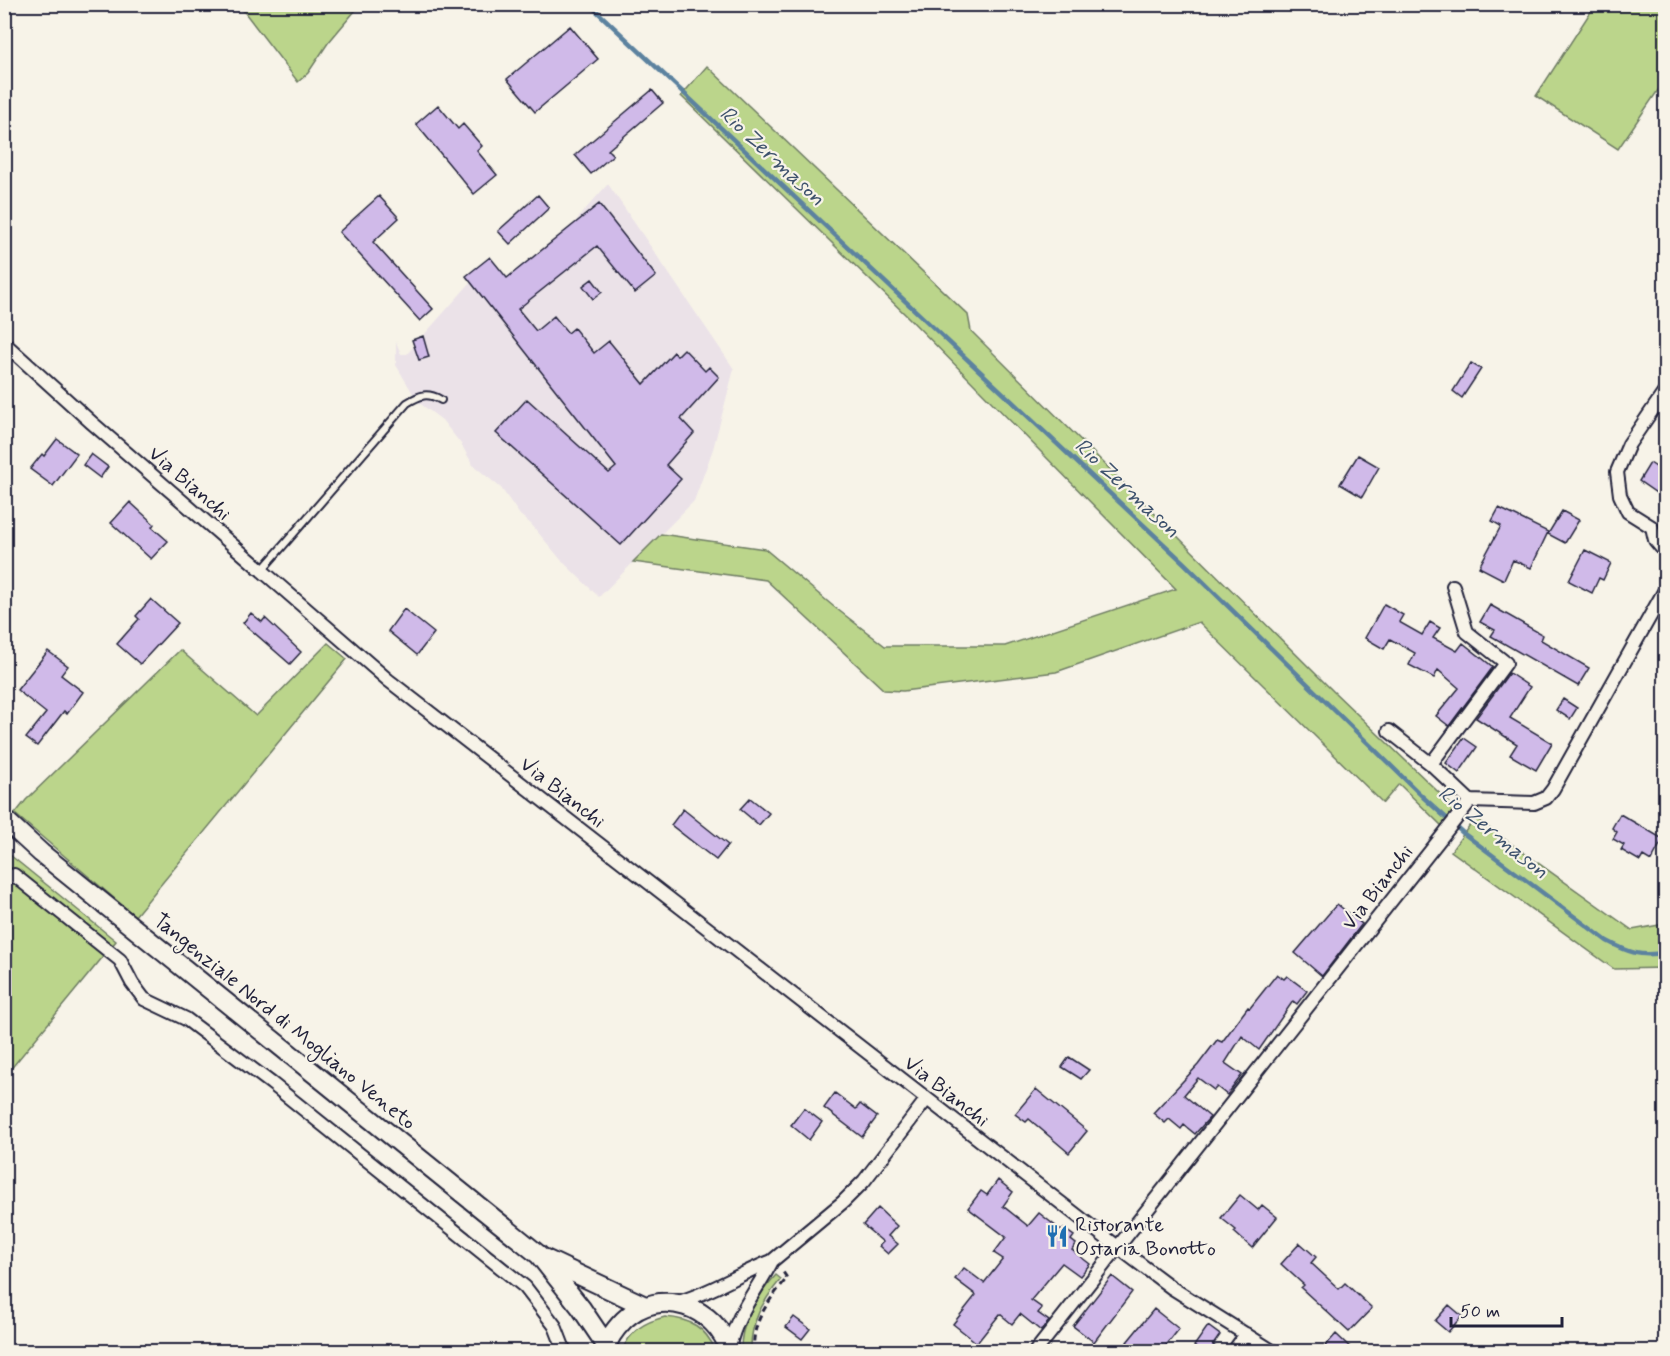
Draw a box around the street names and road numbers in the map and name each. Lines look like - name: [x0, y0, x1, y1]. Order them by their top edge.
- street label: Via Bianchi: [142, 440, 237, 528]
- street label: Via Bianchi: [514, 751, 611, 835]
- street label: Via Bianchi: [1336, 839, 1420, 936]
- street label: Tangenziale Nord di Mogliano Veneto: [147, 907, 422, 1137]
- street label: Via Bianchi: [898, 1050, 995, 1134]

